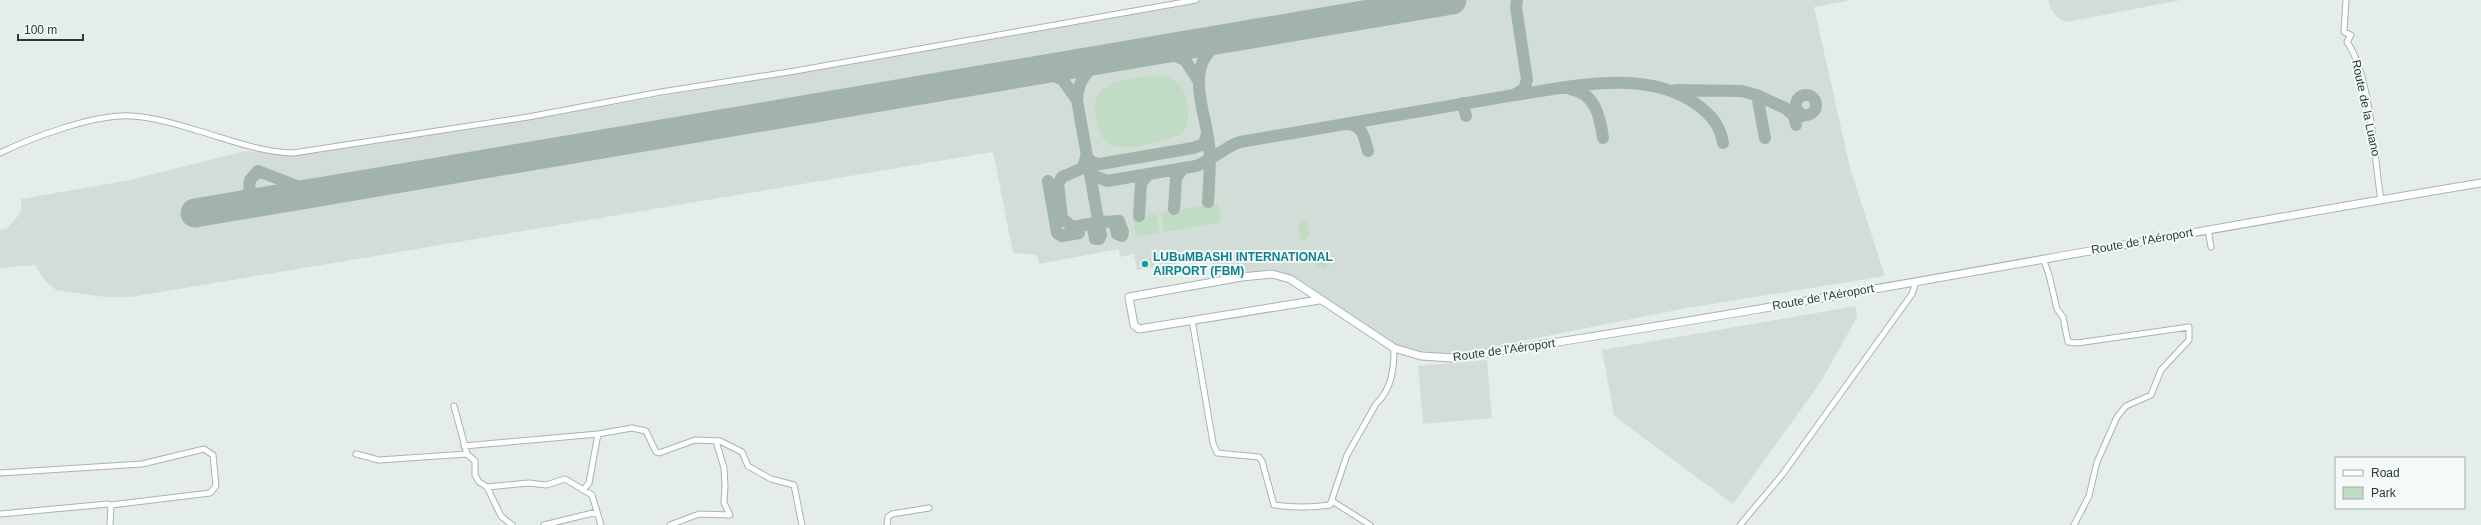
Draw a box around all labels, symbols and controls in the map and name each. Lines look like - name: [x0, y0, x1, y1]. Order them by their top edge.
- scale bar: [18, 16, 83, 42]
- text: 100 m: [24, 23, 57, 37]
- street label: Route de la Luano: [2349, 59, 2383, 158]
- street label: Route de l'Aéroport: [2090, 225, 2195, 257]
- place label: LUBuMBASHI INTERNATIONAL AIRPORT (FBM): [1153, 250, 1333, 278]
- marker: LUBuMBASHI INTERNATIONAL AIRPORT (FBM): [1140, 259, 1150, 269]
- street label: Route de l'Aéroport: [1771, 281, 1876, 313]
- street label: Route de l'Aéroport: [1452, 336, 1557, 364]
- legend: [2335, 457, 2465, 509]
- text: Road: [2371, 466, 2400, 480]
- text: Park: [2371, 486, 2397, 500]

